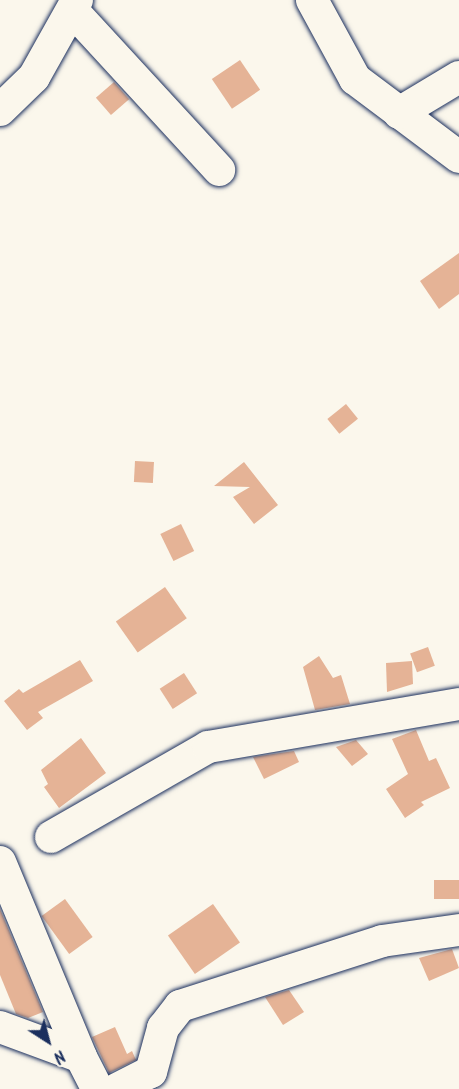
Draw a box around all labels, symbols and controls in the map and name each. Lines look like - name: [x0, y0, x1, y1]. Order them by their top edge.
- north arrow: [18, 1011, 78, 1071]
- text: N: [47, 1043, 70, 1069]

